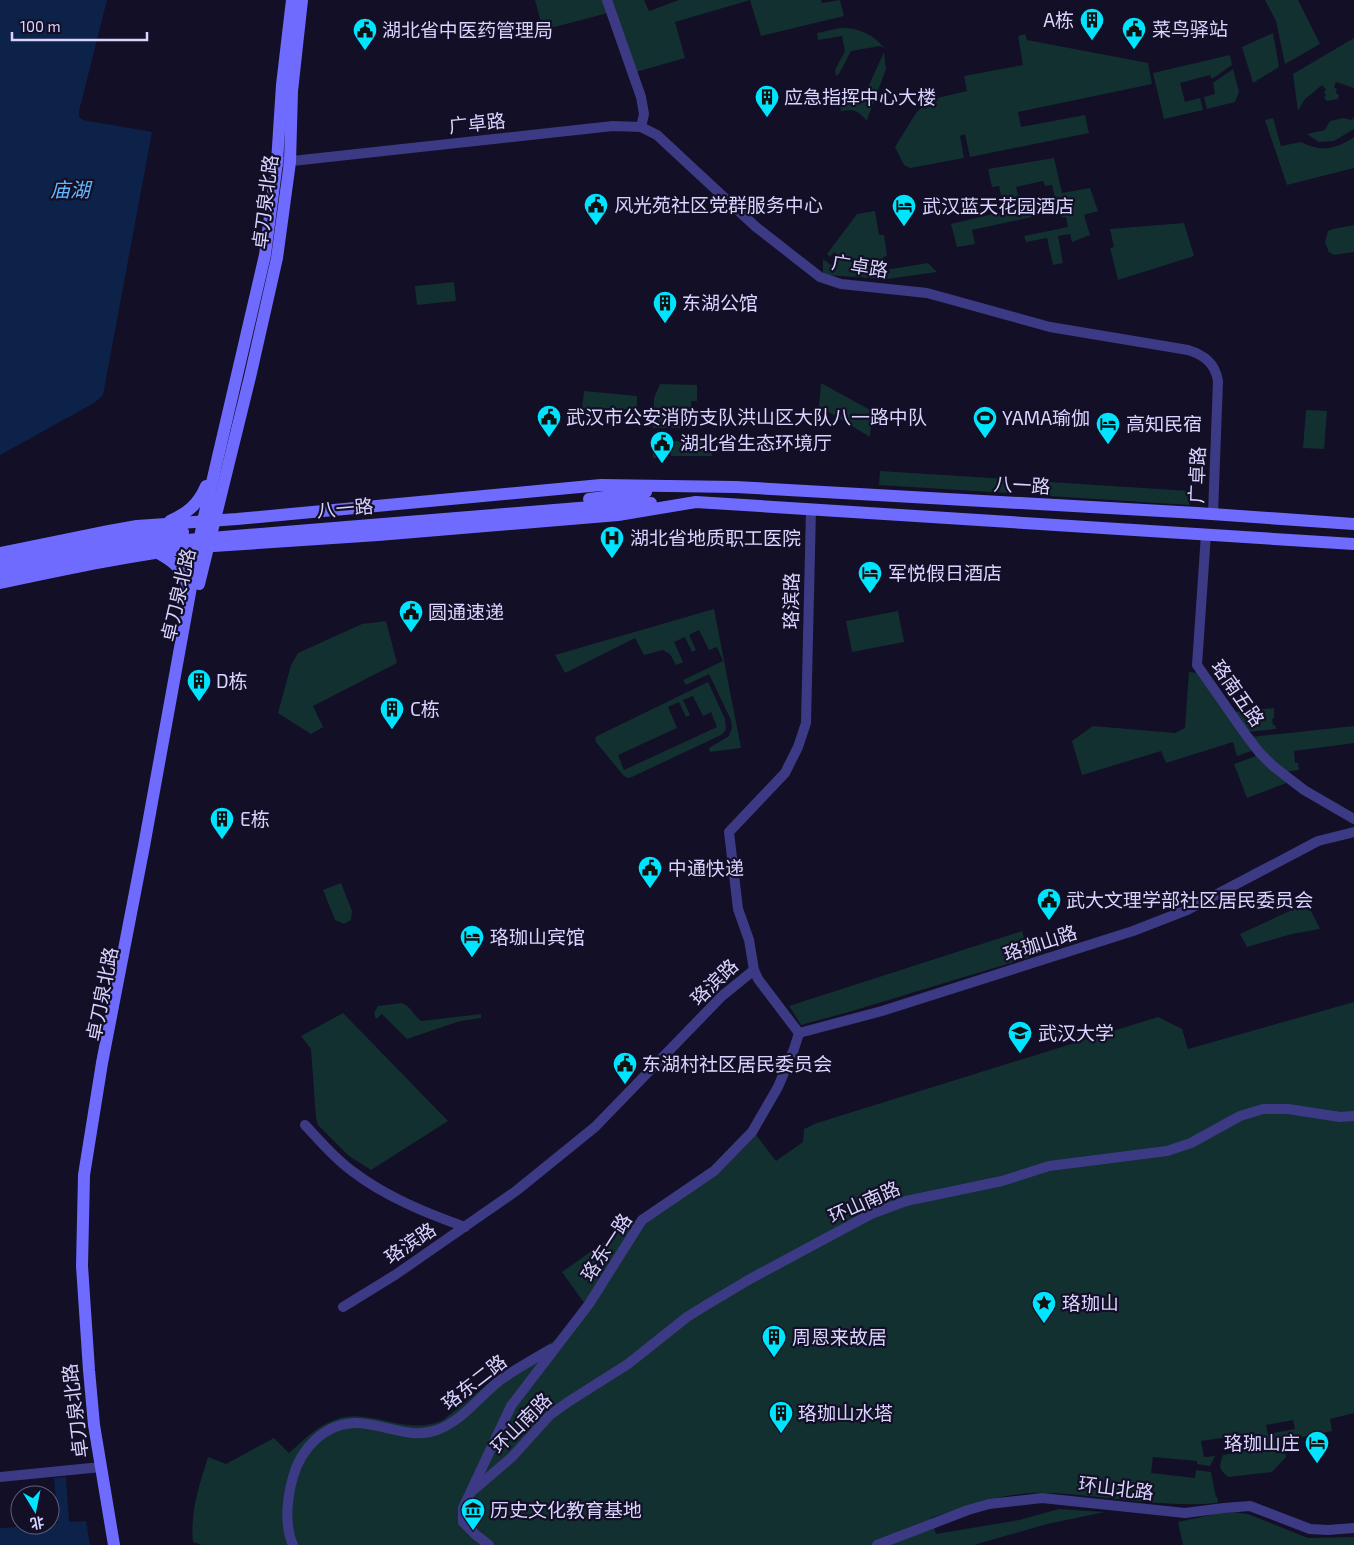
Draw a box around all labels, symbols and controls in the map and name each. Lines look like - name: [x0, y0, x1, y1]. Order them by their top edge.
- building icon: A栋: [1079, 7, 1105, 41]
- place label: A栋: [1043, 8, 1074, 31]
- scale bar: [12, 10, 148, 42]
- public building icon: 菜鸟驿站: [1121, 16, 1147, 50]
- text: 100 m: [20, 17, 61, 35]
- public building icon: 湖北省中医药管理局: [352, 17, 378, 51]
- place label: 菜鸟驿站: [1152, 17, 1228, 40]
- place label: 湖北省中医药管理局: [382, 18, 553, 41]
- building icon: 应急指挥中心大楼: [754, 84, 780, 118]
- place label: 应急指挥中心大楼: [784, 85, 936, 108]
- street label: 广卓路: [447, 108, 507, 137]
- street label: 卓刀泉北路: [247, 153, 282, 250]
- water label: 庙湖: [50, 177, 93, 201]
- public building icon: 风光苑社区党群服务中心: [583, 192, 609, 226]
- place label: 风光苑社区党群服务中心: [614, 193, 823, 216]
- hotel icon: 武汉蓝天花园酒店: [891, 193, 917, 227]
- place label: 武汉蓝天花园酒店: [922, 194, 1074, 217]
- street label: 广卓路: [830, 250, 890, 281]
- building icon: 东湖公馆: [652, 290, 678, 324]
- place label: 东湖公馆: [682, 291, 758, 314]
- public building icon: 武汉市公安消防支队洪山区大队八一路中队: [536, 404, 562, 438]
- place label: 武汉市公安消防支队洪山区大队八一路中队: [566, 405, 927, 428]
- sports icon: YAMA瑜伽: [972, 405, 998, 439]
- place label: YAMA瑜伽: [1002, 406, 1090, 429]
- hotel icon: 高知民宿: [1095, 411, 1121, 445]
- place label: 高知民宿: [1126, 412, 1202, 435]
- public building icon: 湖北省生态环境厅: [649, 430, 675, 464]
- place label: 湖北省生态环境厅: [680, 431, 832, 454]
- street label: 广卓路: [1184, 446, 1209, 504]
- street label: 八一路: [993, 472, 1051, 497]
- street label: 八一路: [316, 494, 374, 521]
- hospital icon: 湖北省地质职工医院: [599, 525, 625, 559]
- place label: 湖北省地质职工医院: [630, 526, 801, 549]
- street label: 卓刀泉北路: [156, 546, 199, 644]
- hotel icon: 军悦假日酒店: [857, 560, 883, 594]
- place label: 军悦假日酒店: [888, 561, 1002, 584]
- street label: 珞滨路: [779, 572, 802, 630]
- public building icon: 圆通速递: [398, 599, 424, 633]
- place label: 圆通速递: [428, 600, 504, 623]
- street label: 珞南五路: [1207, 655, 1270, 730]
- building icon: D栋: [186, 668, 212, 702]
- place label: D栋: [216, 669, 248, 692]
- building icon: C栋: [379, 696, 405, 730]
- place label: C栋: [410, 697, 440, 720]
- building icon: E栋: [209, 806, 235, 840]
- place label: E栋: [240, 807, 270, 830]
- public building icon: 中通快递: [637, 855, 663, 889]
- place label: 中通快递: [668, 856, 744, 879]
- public building icon: 武大文理学部社区居民委员会: [1036, 887, 1062, 921]
- place label: 武大文理学部社区居民委员会: [1066, 888, 1313, 911]
- street label: 珞珈山路: [1000, 920, 1080, 965]
- hotel icon: 珞珈山宾馆: [459, 924, 485, 958]
- place label: 珞珈山宾馆: [490, 925, 585, 948]
- street label: 卓刀泉北路: [81, 945, 122, 1043]
- street label: 珞滨路: [685, 954, 742, 1010]
- school or university icon: 武汉大学: [1007, 1020, 1033, 1054]
- place label: 武汉大学: [1038, 1021, 1114, 1044]
- public building icon: 东湖村社区居民委员会: [612, 1051, 638, 1085]
- place label: 东湖村社区居民委员会: [642, 1052, 832, 1075]
- street label: 环山南路: [824, 1176, 903, 1228]
- street label: 珞东一路: [575, 1209, 636, 1285]
- street label: 珞滨路: [380, 1217, 440, 1268]
- place icon: 珞珈山: [1031, 1290, 1057, 1324]
- place label: 珞珈山: [1062, 1291, 1119, 1314]
- building icon: 周恩来故居: [761, 1324, 787, 1358]
- place label: 周恩来故居: [792, 1325, 887, 1348]
- street label: 珞东二路: [437, 1349, 511, 1414]
- street label: 卓刀泉北路: [57, 1363, 92, 1460]
- street label: 环山南路: [486, 1388, 556, 1458]
- building icon: 珞珈山水塔: [768, 1400, 794, 1434]
- place label: 珞珈山水塔: [798, 1401, 893, 1424]
- hotel icon: 珞珈山庄: [1304, 1430, 1330, 1464]
- place label: 珞珈山庄: [1224, 1431, 1300, 1454]
- street label: 环山北路: [1077, 1471, 1155, 1504]
- north arrow: [10, 1485, 60, 1535]
- museum icon: 历史文化教育基地: [460, 1497, 486, 1531]
- place label: 历史文化教育基地: [490, 1498, 642, 1521]
- text: 北: [29, 1514, 46, 1533]

